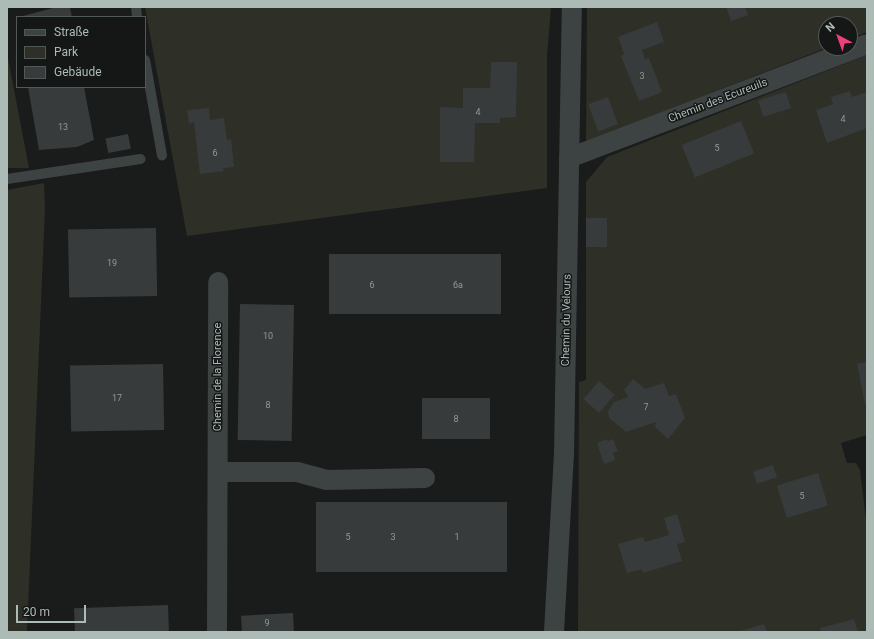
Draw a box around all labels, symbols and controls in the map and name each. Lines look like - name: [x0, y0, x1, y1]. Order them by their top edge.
- legend: [16, 16, 146, 88]
- north arrow: [818, 16, 858, 56]
- text: N: [823, 20, 838, 35]
- text: Straße: [54, 25, 89, 39]
- text: Park: [54, 45, 78, 59]
- text: Gebäude: [54, 65, 102, 79]
- house number: 3: [639, 71, 645, 81]
- street label: Chemin des Ecureuils: [667, 76, 769, 126]
- house number: 4: [475, 107, 481, 117]
- house number: 4: [840, 114, 846, 124]
- house number: 13: [58, 122, 68, 132]
- house number: 5: [714, 143, 720, 153]
- house number: 6: [212, 148, 218, 158]
- house number: 19: [107, 258, 117, 268]
- street label: Chemin du Velours: [560, 274, 574, 366]
- house number: 6: [369, 280, 375, 290]
- house number: 6a: [453, 280, 463, 290]
- street label: Chemin de la Florence: [211, 323, 225, 431]
- house number: 10: [263, 331, 273, 341]
- house number: 17: [112, 393, 122, 403]
- house number: 8: [265, 400, 271, 410]
- house number: 7: [643, 402, 649, 412]
- house number: 8: [453, 414, 459, 424]
- house number: 5: [799, 491, 805, 501]
- house number: 5: [345, 532, 351, 542]
- house number: 3: [390, 532, 396, 542]
- house number: 1: [454, 532, 460, 542]
- scale bar: [18, 597, 88, 623]
- text: 20 m: [23, 605, 50, 619]
- house number: 9: [264, 618, 270, 628]

